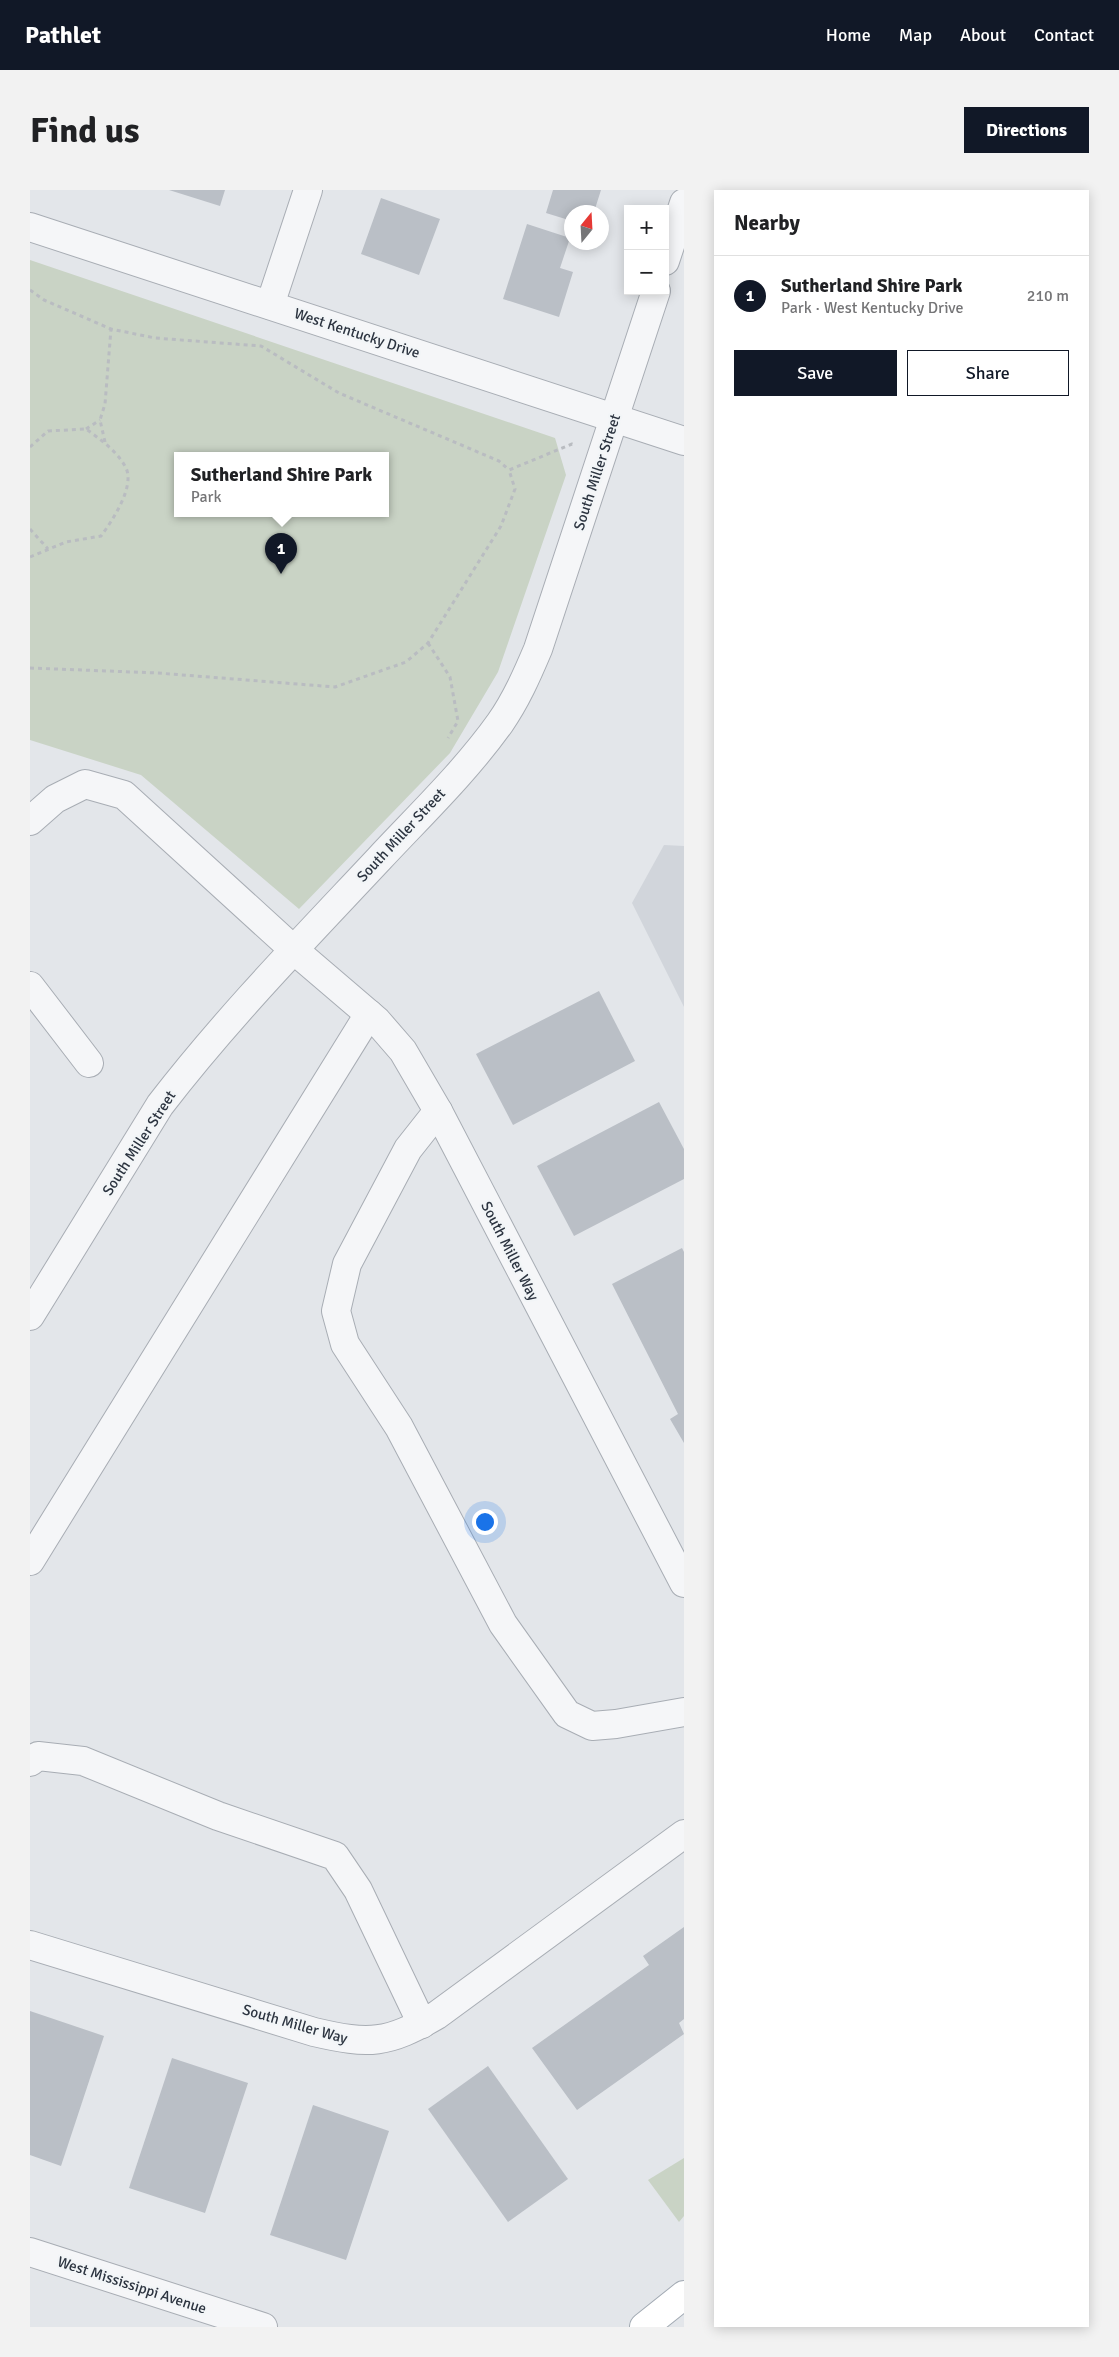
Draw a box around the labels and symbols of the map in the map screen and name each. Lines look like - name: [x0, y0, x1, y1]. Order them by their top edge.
- north arrow: [564, 205, 609, 250]
- street label: West Kentucky Drive: [292, 304, 422, 362]
- street label: South Miller Street: [570, 412, 624, 532]
- pin: 1: [265, 533, 297, 574]
- street label: South Miller Street: [353, 785, 449, 885]
- street label: South Miller Street: [98, 1087, 180, 1199]
- street label: South Miller Way: [477, 1198, 543, 1304]
- your location: [472, 1509, 498, 1535]
- street label: South Miller Way: [240, 2000, 350, 2048]
- street label: West Mississippi Avenue: [55, 2252, 209, 2318]

